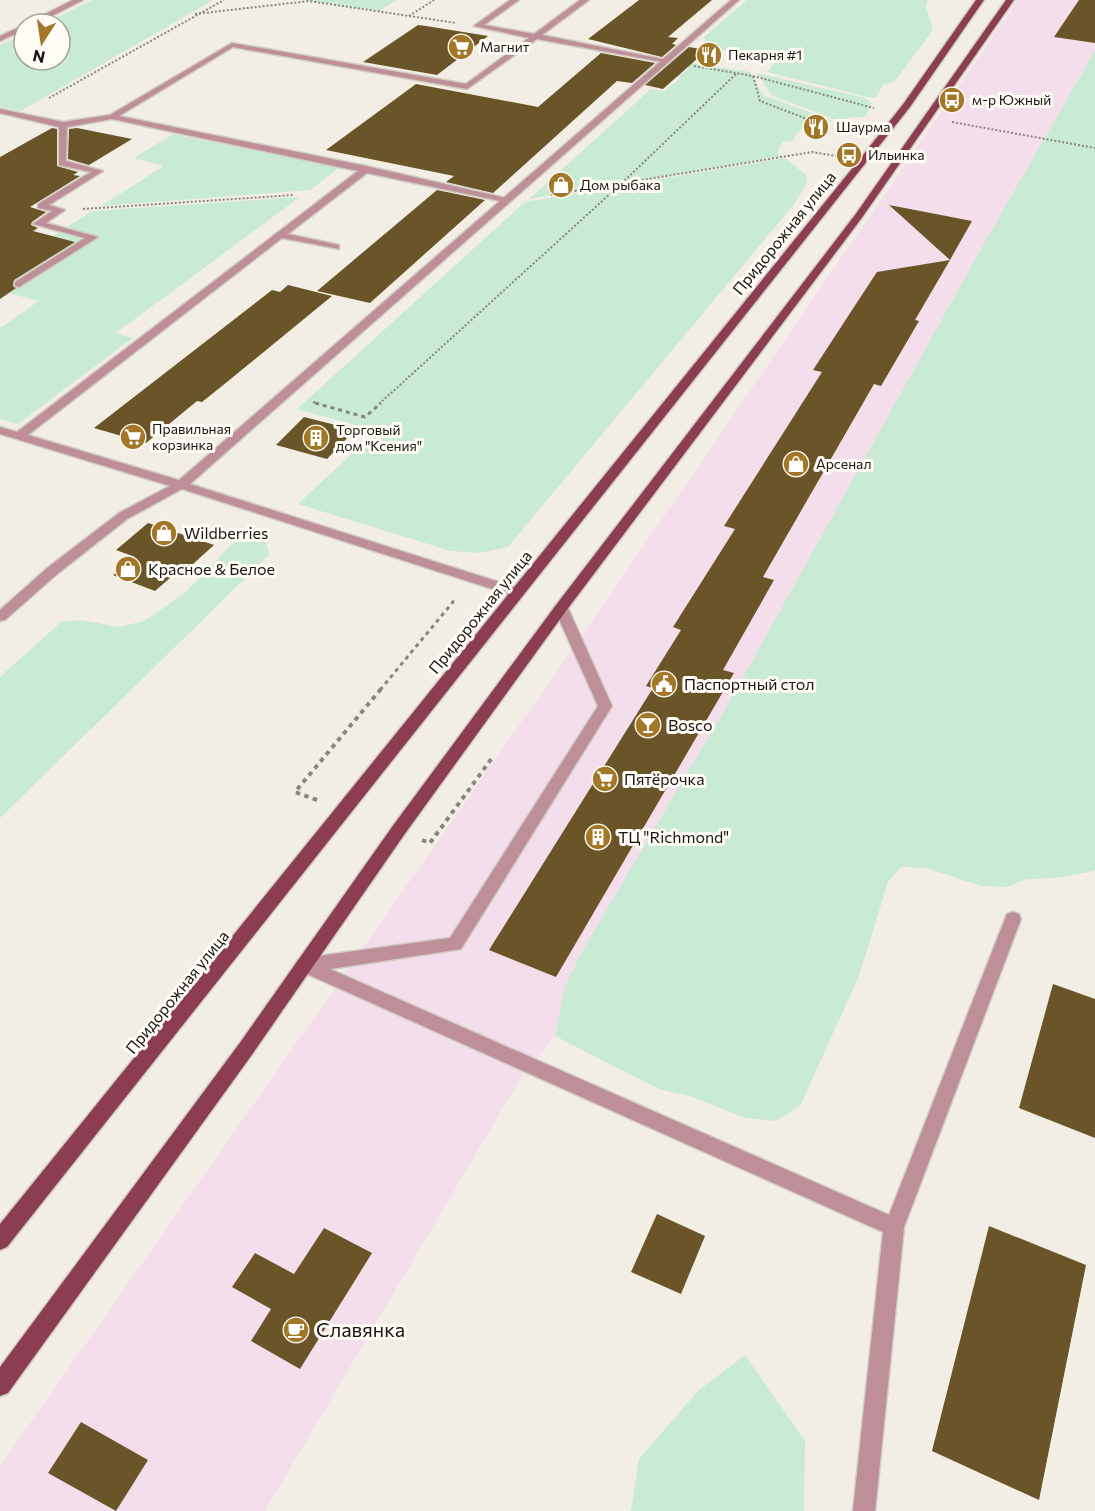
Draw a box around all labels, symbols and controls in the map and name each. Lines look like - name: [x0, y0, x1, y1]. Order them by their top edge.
- north arrow: [12, 12, 72, 72]
- supermarket icon: Магнит: [446, 32, 476, 62]
- place label: Магнит: [480, 38, 530, 55]
- restaurant icon: Пекарня #1: [694, 40, 724, 70]
- place label: Пекарня #1: [728, 46, 802, 63]
- text: N: [31, 47, 47, 68]
- bus stop icon: м-р Южный: [937, 85, 967, 115]
- place label: м-р Южный: [972, 91, 1051, 108]
- restaurant icon: Шаурма: [801, 112, 831, 142]
- place label: Шаурма: [836, 118, 890, 135]
- bus stop icon: Ильинка: [834, 140, 864, 170]
- place label: Ильинка: [868, 146, 925, 163]
- street label: Придорожная улица: [728, 167, 839, 298]
- shop icon: Дом рыбака: [546, 170, 576, 200]
- place label: Дом рыбака: [580, 176, 661, 193]
- place label: Правильная корзинка: [152, 420, 231, 453]
- place label: Торговый дом "Ксения": [336, 421, 422, 454]
- supermarket icon: Правильная корзинка: [118, 422, 148, 452]
- building icon: Торговый дом "Ксения": [301, 423, 331, 453]
- shop icon: Арсенал: [781, 449, 811, 479]
- place label: Арсенал: [816, 455, 871, 472]
- shop icon: Wildberries: [149, 518, 179, 548]
- place label: Wildberries: [184, 523, 268, 542]
- street label: Придорожная улица: [424, 546, 535, 677]
- shop icon: Красное & Белое: [113, 554, 143, 584]
- place label: Красное & Белое: [148, 559, 275, 578]
- public building icon: Паспортный стол: [649, 669, 679, 699]
- place label: Паспортный стол: [684, 674, 815, 693]
- bar icon: Bosco: [633, 710, 663, 740]
- place label: Bosco: [668, 715, 712, 734]
- supermarket icon: Пятёрочка: [590, 764, 620, 794]
- place label: Пятёрочка: [624, 769, 704, 788]
- building icon: ТЦ "Richmond": [583, 822, 613, 852]
- place label: ТЦ "Richmond": [618, 827, 729, 846]
- street label: Придорожная улица: [121, 926, 232, 1057]
- cafe icon: Славянка: [281, 1315, 311, 1345]
- place label: Славянка: [316, 1317, 405, 1341]

